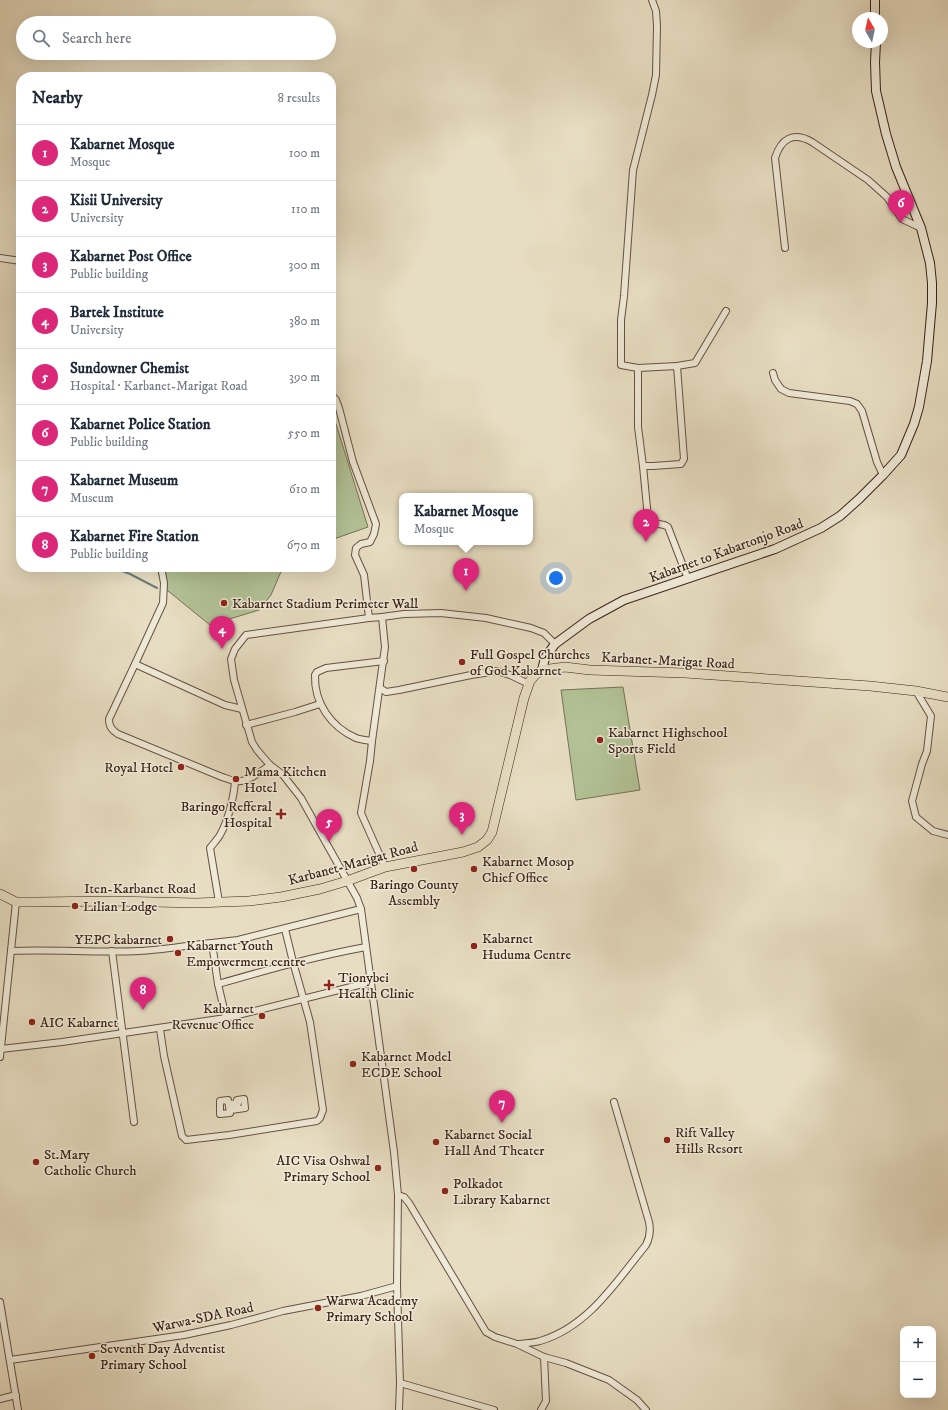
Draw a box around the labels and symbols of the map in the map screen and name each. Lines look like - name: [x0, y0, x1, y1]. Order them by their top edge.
- north arrow: [852, 12, 888, 48]
- pin: 6: [888, 190, 914, 223]
- pin: 2: [633, 509, 659, 542]
- street label: Kabarnet to Kabartonjo Road: [647, 515, 806, 587]
- pin: 1: [453, 558, 479, 591]
- your location: [546, 568, 566, 588]
- place label: Kabarnet Stadium Perimeter Wall: [232, 595, 419, 613]
- marker: Kabarnet Stadium Perimeter Wall: [219, 598, 229, 608]
- pin: 4: [209, 616, 235, 649]
- place label: Full Gospel Churches of God Kabarnet: [470, 646, 590, 680]
- street label: Karbanet-Marigat Road: [601, 649, 735, 673]
- marker: Full Gospel Churches of God Kabarnet: [457, 657, 467, 667]
- place label: Kabarnet Highschool Sports Field: [608, 724, 728, 758]
- marker: Kabarnet Highschool Sports Field: [595, 735, 605, 745]
- place label: Royal Hotel: [104, 759, 174, 777]
- marker: Royal Hotel: [176, 762, 186, 772]
- place label: Mama Kitchen Hotel: [244, 763, 327, 797]
- marker: Mama Kitchen Hotel: [231, 774, 241, 784]
- place label: Baringo Refferal Hospital: [180, 798, 273, 832]
- pin: 3: [449, 802, 475, 835]
- marker: Baringo Refferal Hospital: [275, 808, 287, 820]
- pin: 5: [316, 809, 342, 842]
- street label: Karbanet-Marigat Road: [286, 838, 420, 890]
- place label: Kabarnet Mosop Chief Office: [482, 853, 574, 887]
- marker: Baringo County Assembly: [409, 864, 419, 874]
- marker: Kabarnet Mosop Chief Office: [469, 864, 479, 874]
- place label: Baringo County Assembly: [370, 876, 459, 910]
- street label: Iten-Karbanet Road: [84, 880, 196, 898]
- place label: Lilian Lodge: [83, 898, 157, 916]
- marker: Lilian Lodge: [70, 901, 80, 911]
- place label: Kabarnet Huduma Centre: [482, 930, 572, 964]
- place label: YEPC kabarnet: [74, 931, 163, 949]
- marker: YEPC kabarnet: [165, 934, 175, 944]
- place label: Kabarnet Youth Empowerment centre: [186, 937, 306, 971]
- marker: Kabarnet Huduma Centre: [469, 941, 479, 951]
- marker: Kabarnet Youth Empowerment centre: [173, 948, 183, 958]
- place label: Tionybei Health Clinic: [338, 969, 414, 1003]
- pin: 8: [130, 977, 156, 1010]
- marker: Tionybei Health Clinic: [323, 979, 335, 991]
- place label: Kabarnet Revenue Office: [172, 1000, 255, 1034]
- marker: Kabarnet Revenue Office: [257, 1011, 267, 1021]
- place label: AIC Kabarnet: [40, 1014, 118, 1032]
- marker: AIC Kabarnet: [27, 1017, 37, 1027]
- place label: Kabarnet Model ECDE School: [361, 1048, 452, 1082]
- marker: Kabarnet Model ECDE School: [348, 1059, 358, 1069]
- pin: 7: [489, 1090, 515, 1123]
- place label: Rift Valley Hills Resort: [675, 1124, 743, 1158]
- place label: Kabarnet Social Hall And Theater: [444, 1126, 545, 1160]
- marker: Rift Valley Hills Resort: [662, 1135, 672, 1145]
- marker: Kabarnet Social Hall And Theater: [431, 1137, 441, 1147]
- place label: St.Mary Catholic Church: [44, 1146, 137, 1180]
- place label: AIC Visa Oshwal Primary School: [276, 1152, 371, 1186]
- marker: St.Mary Catholic Church: [31, 1157, 41, 1167]
- marker: AIC Visa Oshwal Primary School: [373, 1163, 383, 1173]
- place label: Polkadot Library Kabarnet: [453, 1175, 551, 1209]
- marker: Polkadot Library Kabarnet: [440, 1186, 450, 1196]
- place label: Warwa Academy Primary School: [325, 1292, 418, 1326]
- street label: Warwa-SDA Road: [150, 1299, 255, 1338]
- marker: Warwa Academy Primary School: [313, 1303, 323, 1313]
- place label: Seventh Day Adventist Primary School: [100, 1340, 226, 1374]
- marker: Seventh Day Adventist Primary School: [87, 1351, 97, 1361]

